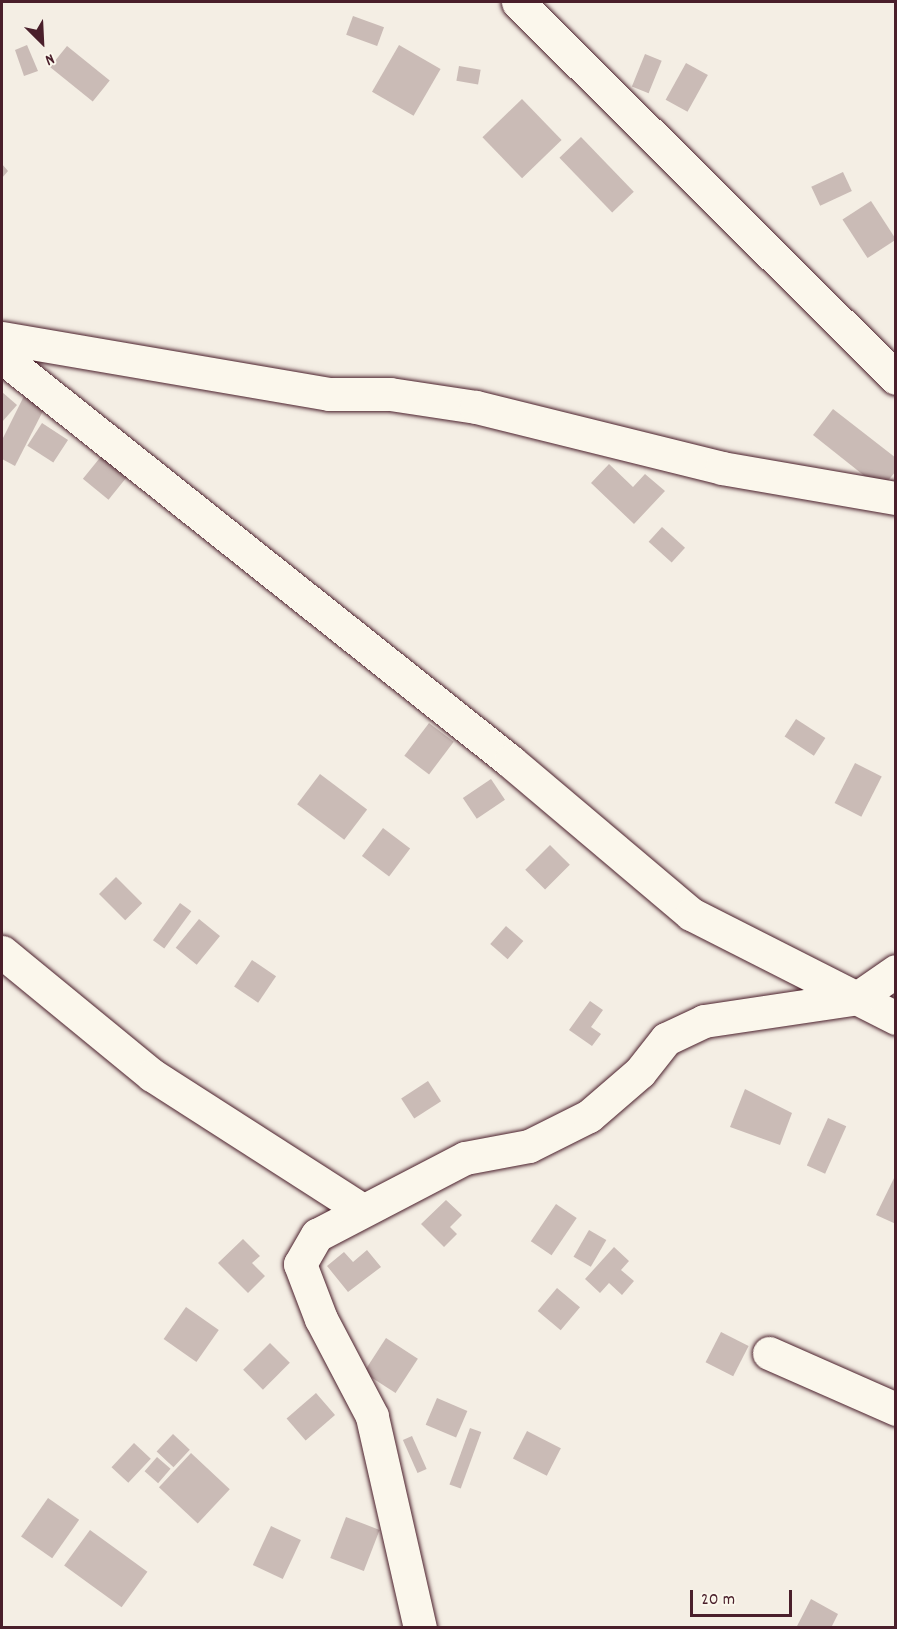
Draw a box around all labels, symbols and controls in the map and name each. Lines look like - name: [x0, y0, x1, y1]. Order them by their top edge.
- north arrow: [12, 12, 72, 72]
- text: N: [41, 47, 58, 71]
- scale bar: [693, 1578, 795, 1616]
- text: 20 m: [701, 1588, 735, 1613]

